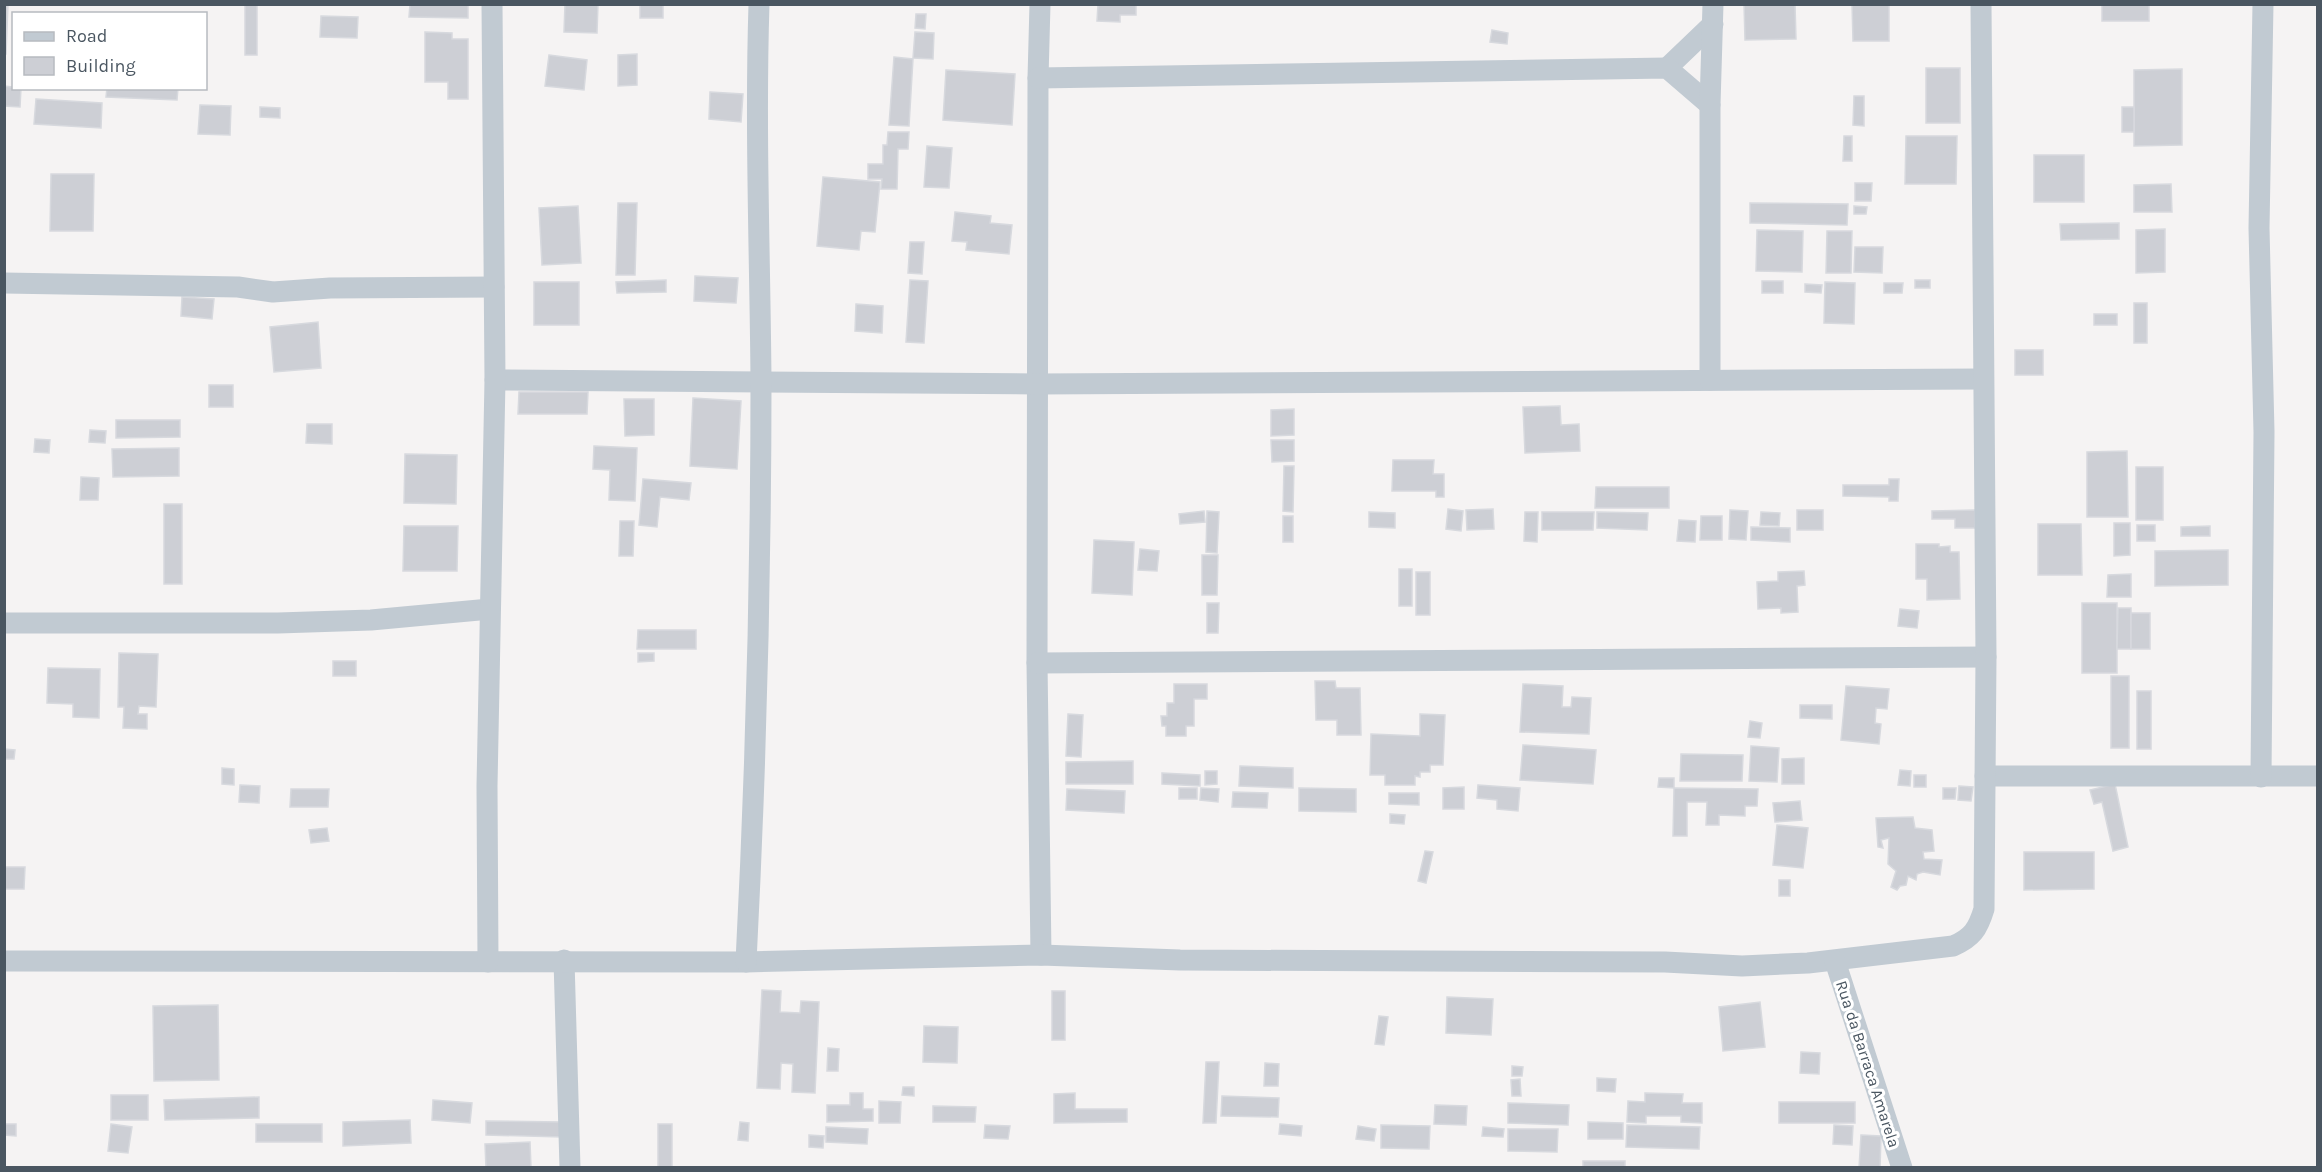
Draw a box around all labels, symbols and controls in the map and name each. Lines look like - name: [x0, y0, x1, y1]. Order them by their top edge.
- legend: [12, 12, 207, 90]
- text: Road: [66, 25, 107, 47]
- text: Building: [66, 55, 136, 77]
- street label: Rua da Barraca Amarela: [1832, 978, 1904, 1150]

